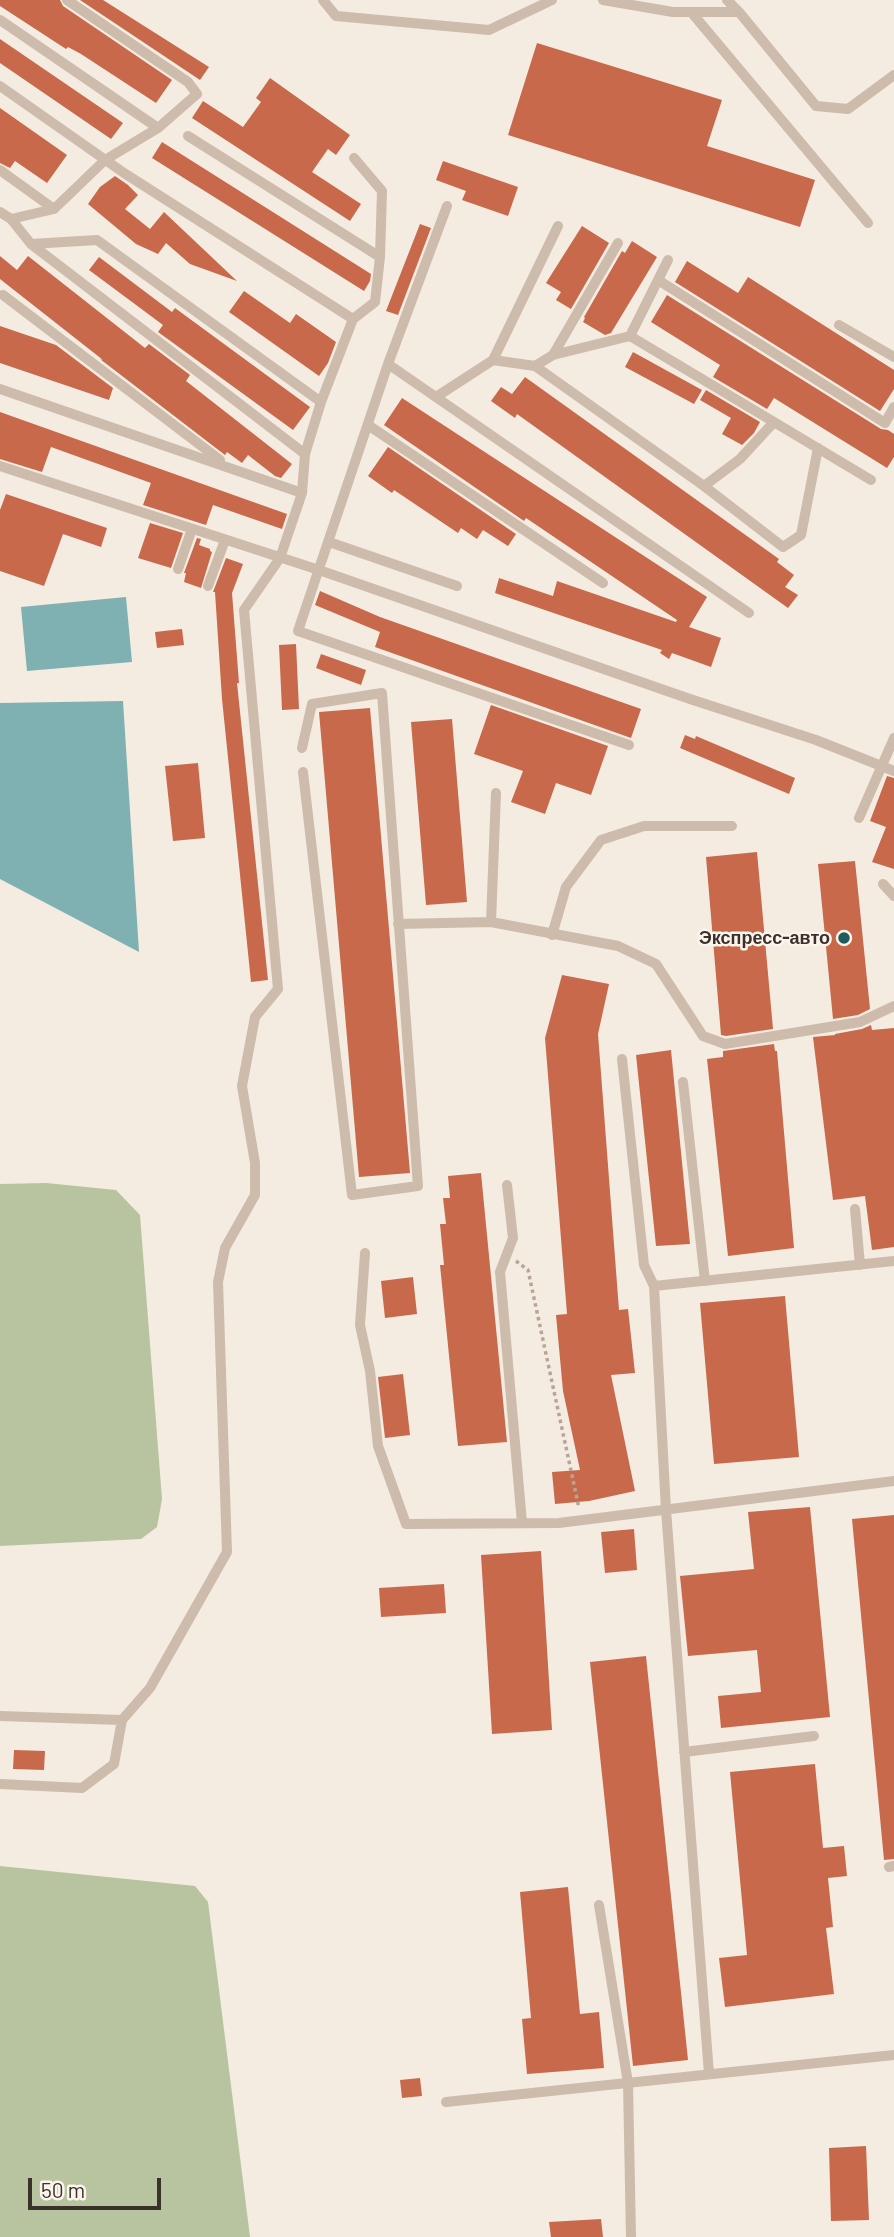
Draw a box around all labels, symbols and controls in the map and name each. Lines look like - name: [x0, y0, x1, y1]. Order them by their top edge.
- place label: Экспресс-авто: [699, 927, 830, 949]
- marker: Экспресс-авто: [836, 930, 852, 946]
- scale bar: [32, 2164, 164, 2208]
- text: 50 m: [41, 2177, 85, 2202]

